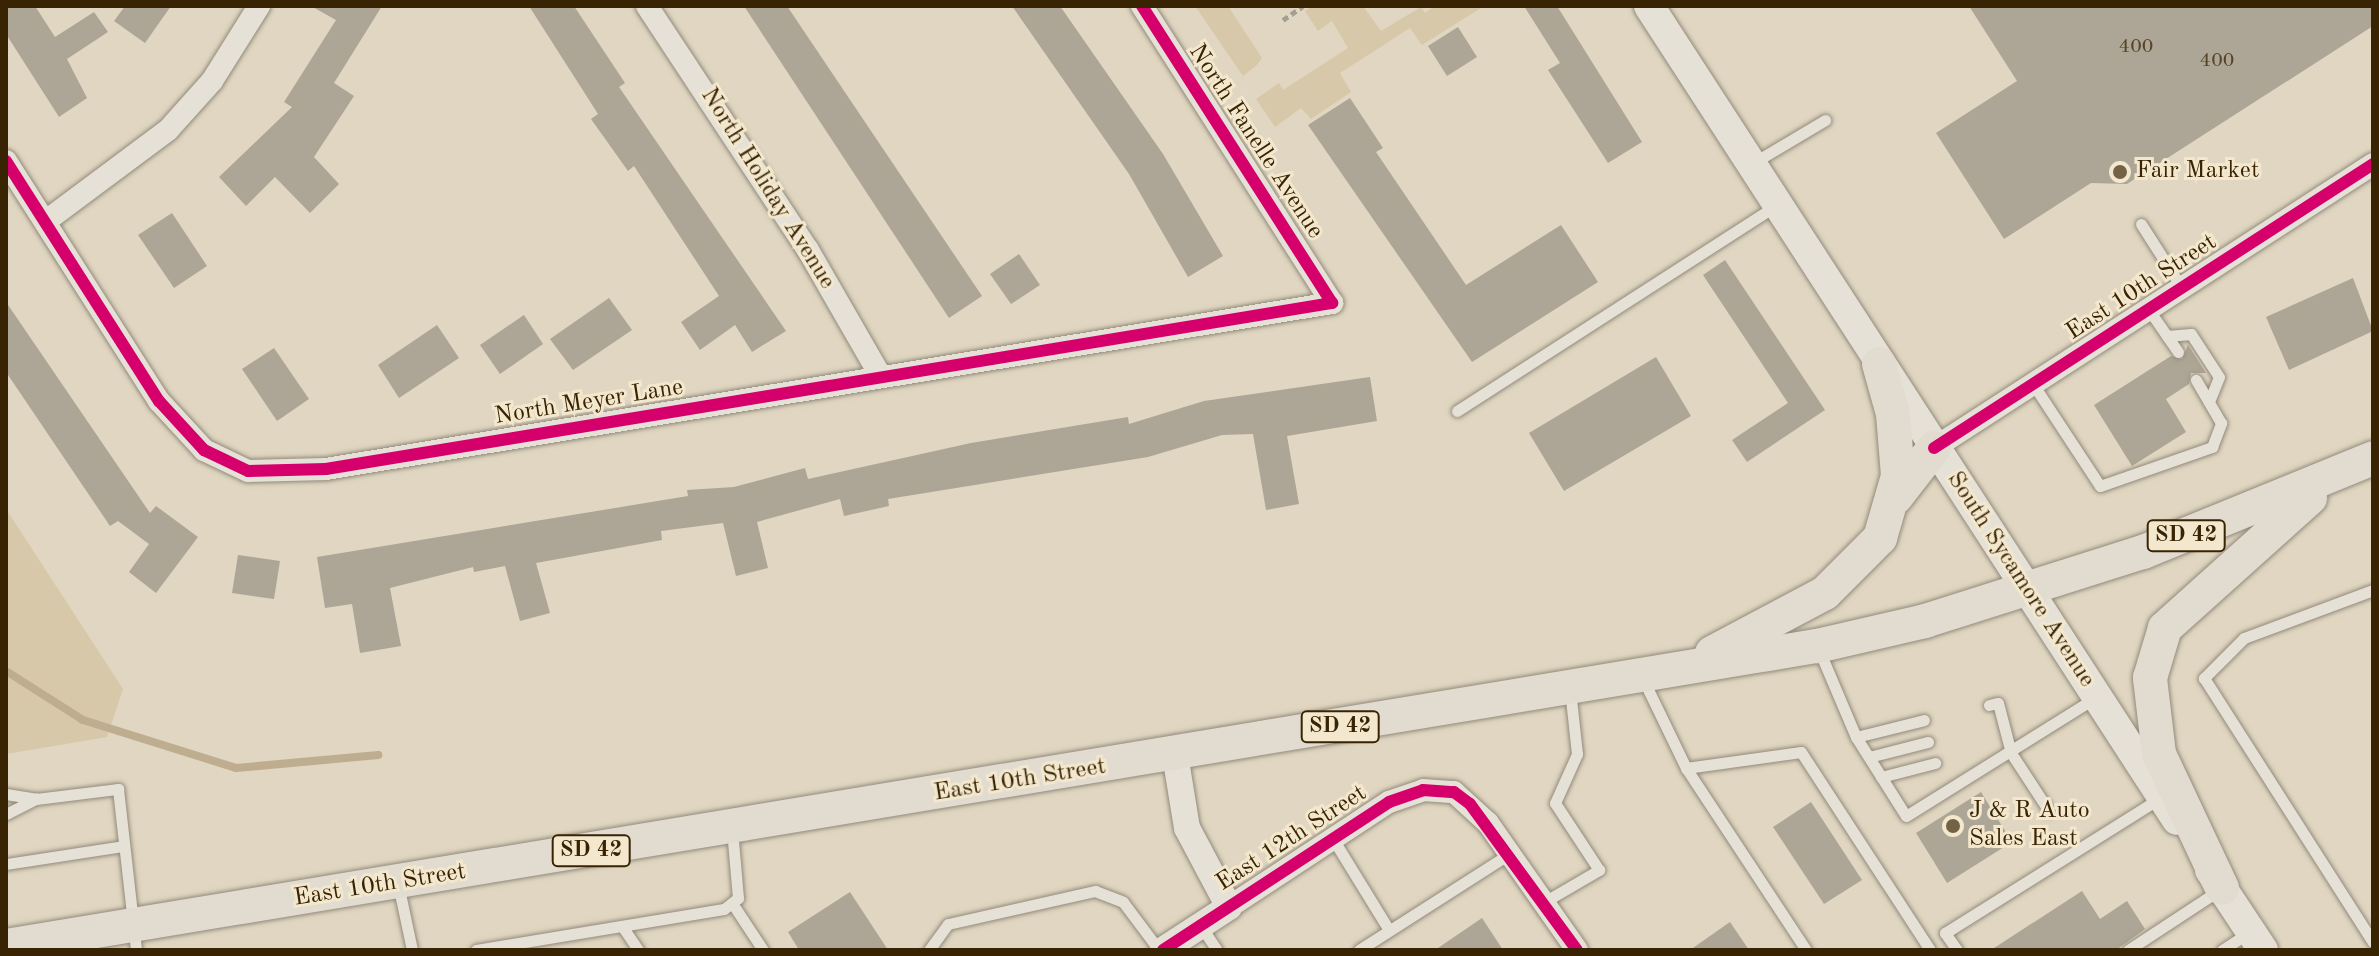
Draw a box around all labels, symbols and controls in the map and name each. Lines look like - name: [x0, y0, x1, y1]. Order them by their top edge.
- house number: 400: [2119, 35, 2153, 59]
- street label: North Fanelle Avenue: [1181, 39, 1329, 245]
- house number: 400: [2200, 49, 2234, 73]
- street label: North Holiday Avenue: [693, 83, 841, 295]
- place label: Fair Market: [2136, 158, 2259, 186]
- marker: Fair Market: [2111, 163, 2129, 181]
- street label: East 10th Street: [2061, 229, 2223, 347]
- street label: North Meyer Lane: [493, 374, 685, 432]
- street label: South Sycamore Avenue: [1939, 467, 2101, 693]
- road number: SD 42: [2146, 518, 2226, 554]
- road number: SD 42: [1300, 709, 1380, 745]
- street label: East 10th Street: [932, 753, 1108, 809]
- street label: East 12th Street: [1211, 780, 1373, 898]
- place label: J & R Auto Sales East: [1969, 798, 2090, 854]
- marker: J & R Auto Sales East: [1944, 817, 1962, 835]
- road number: SD 42: [551, 833, 631, 869]
- street label: East 10th Street: [292, 858, 468, 914]

